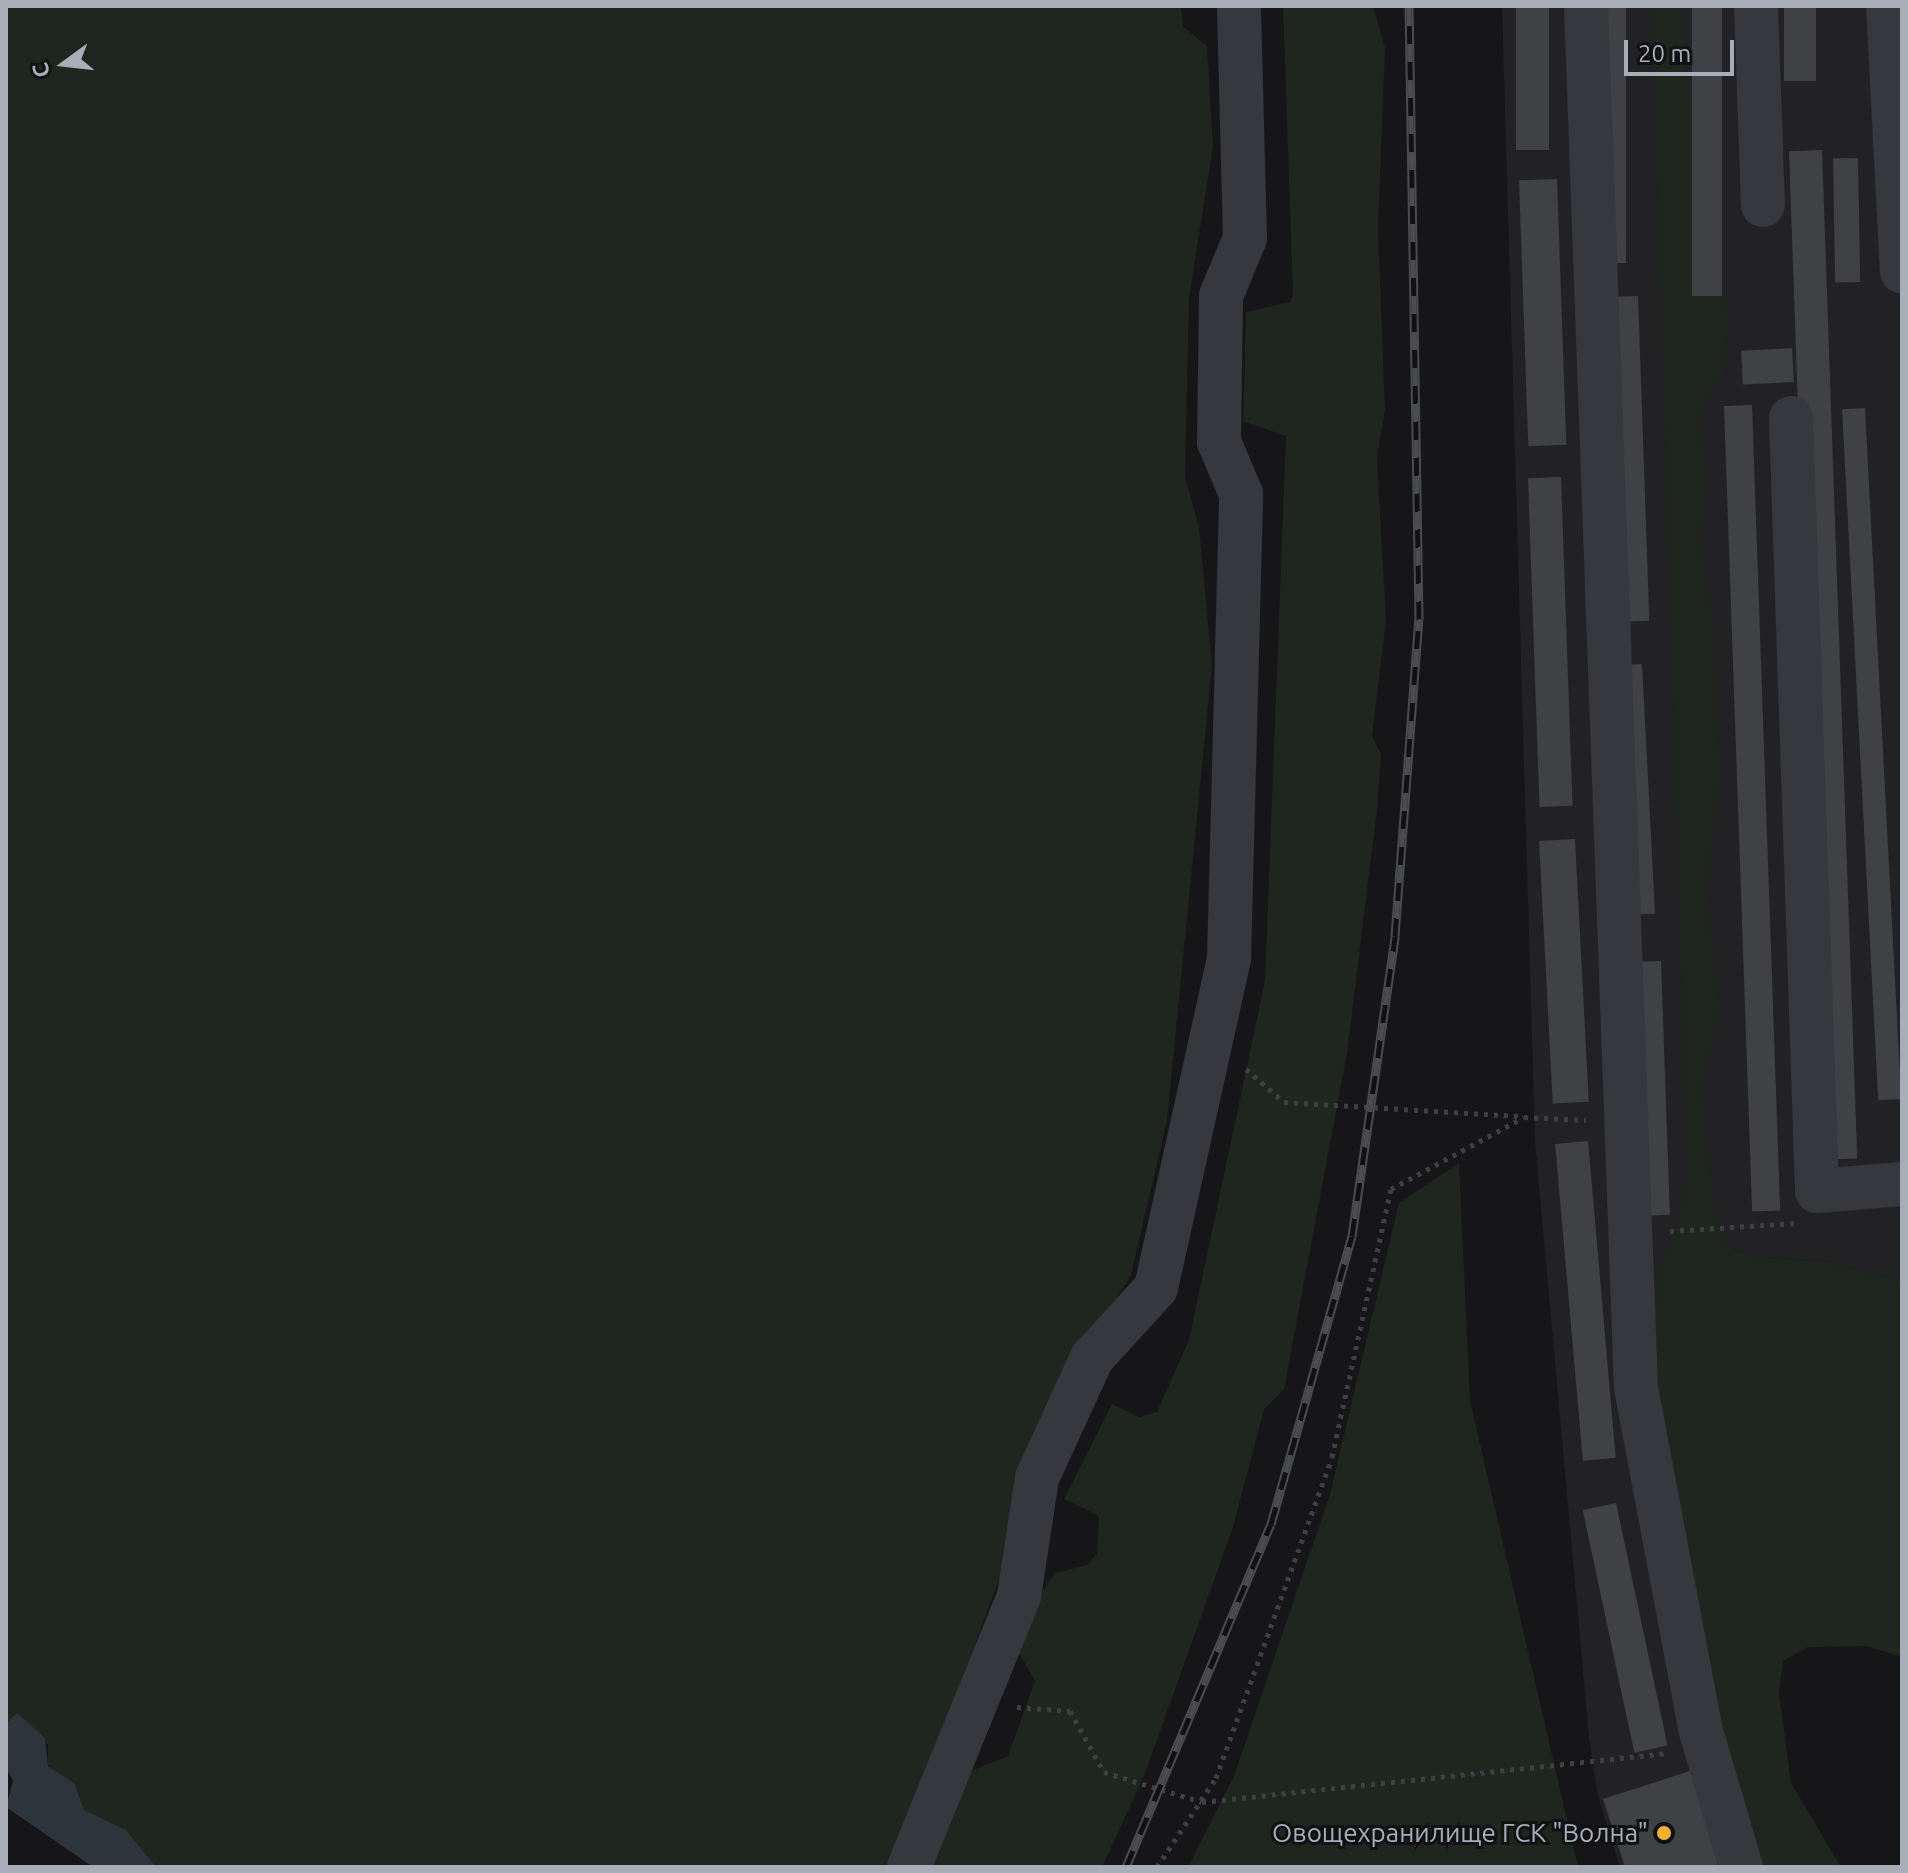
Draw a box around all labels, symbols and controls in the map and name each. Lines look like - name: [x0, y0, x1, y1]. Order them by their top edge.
- north arrow: [24, 24, 104, 104]
- scale bar: [1628, 24, 1738, 74]
- text: 20 m: [1638, 40, 1691, 67]
- text: С: [26, 60, 54, 80]
- place label: Овощехранилище ГСК "Волна": [1272, 1817, 1648, 1849]
- marker: Овощехранилище ГСК "Волна": [1655, 1824, 1673, 1842]

